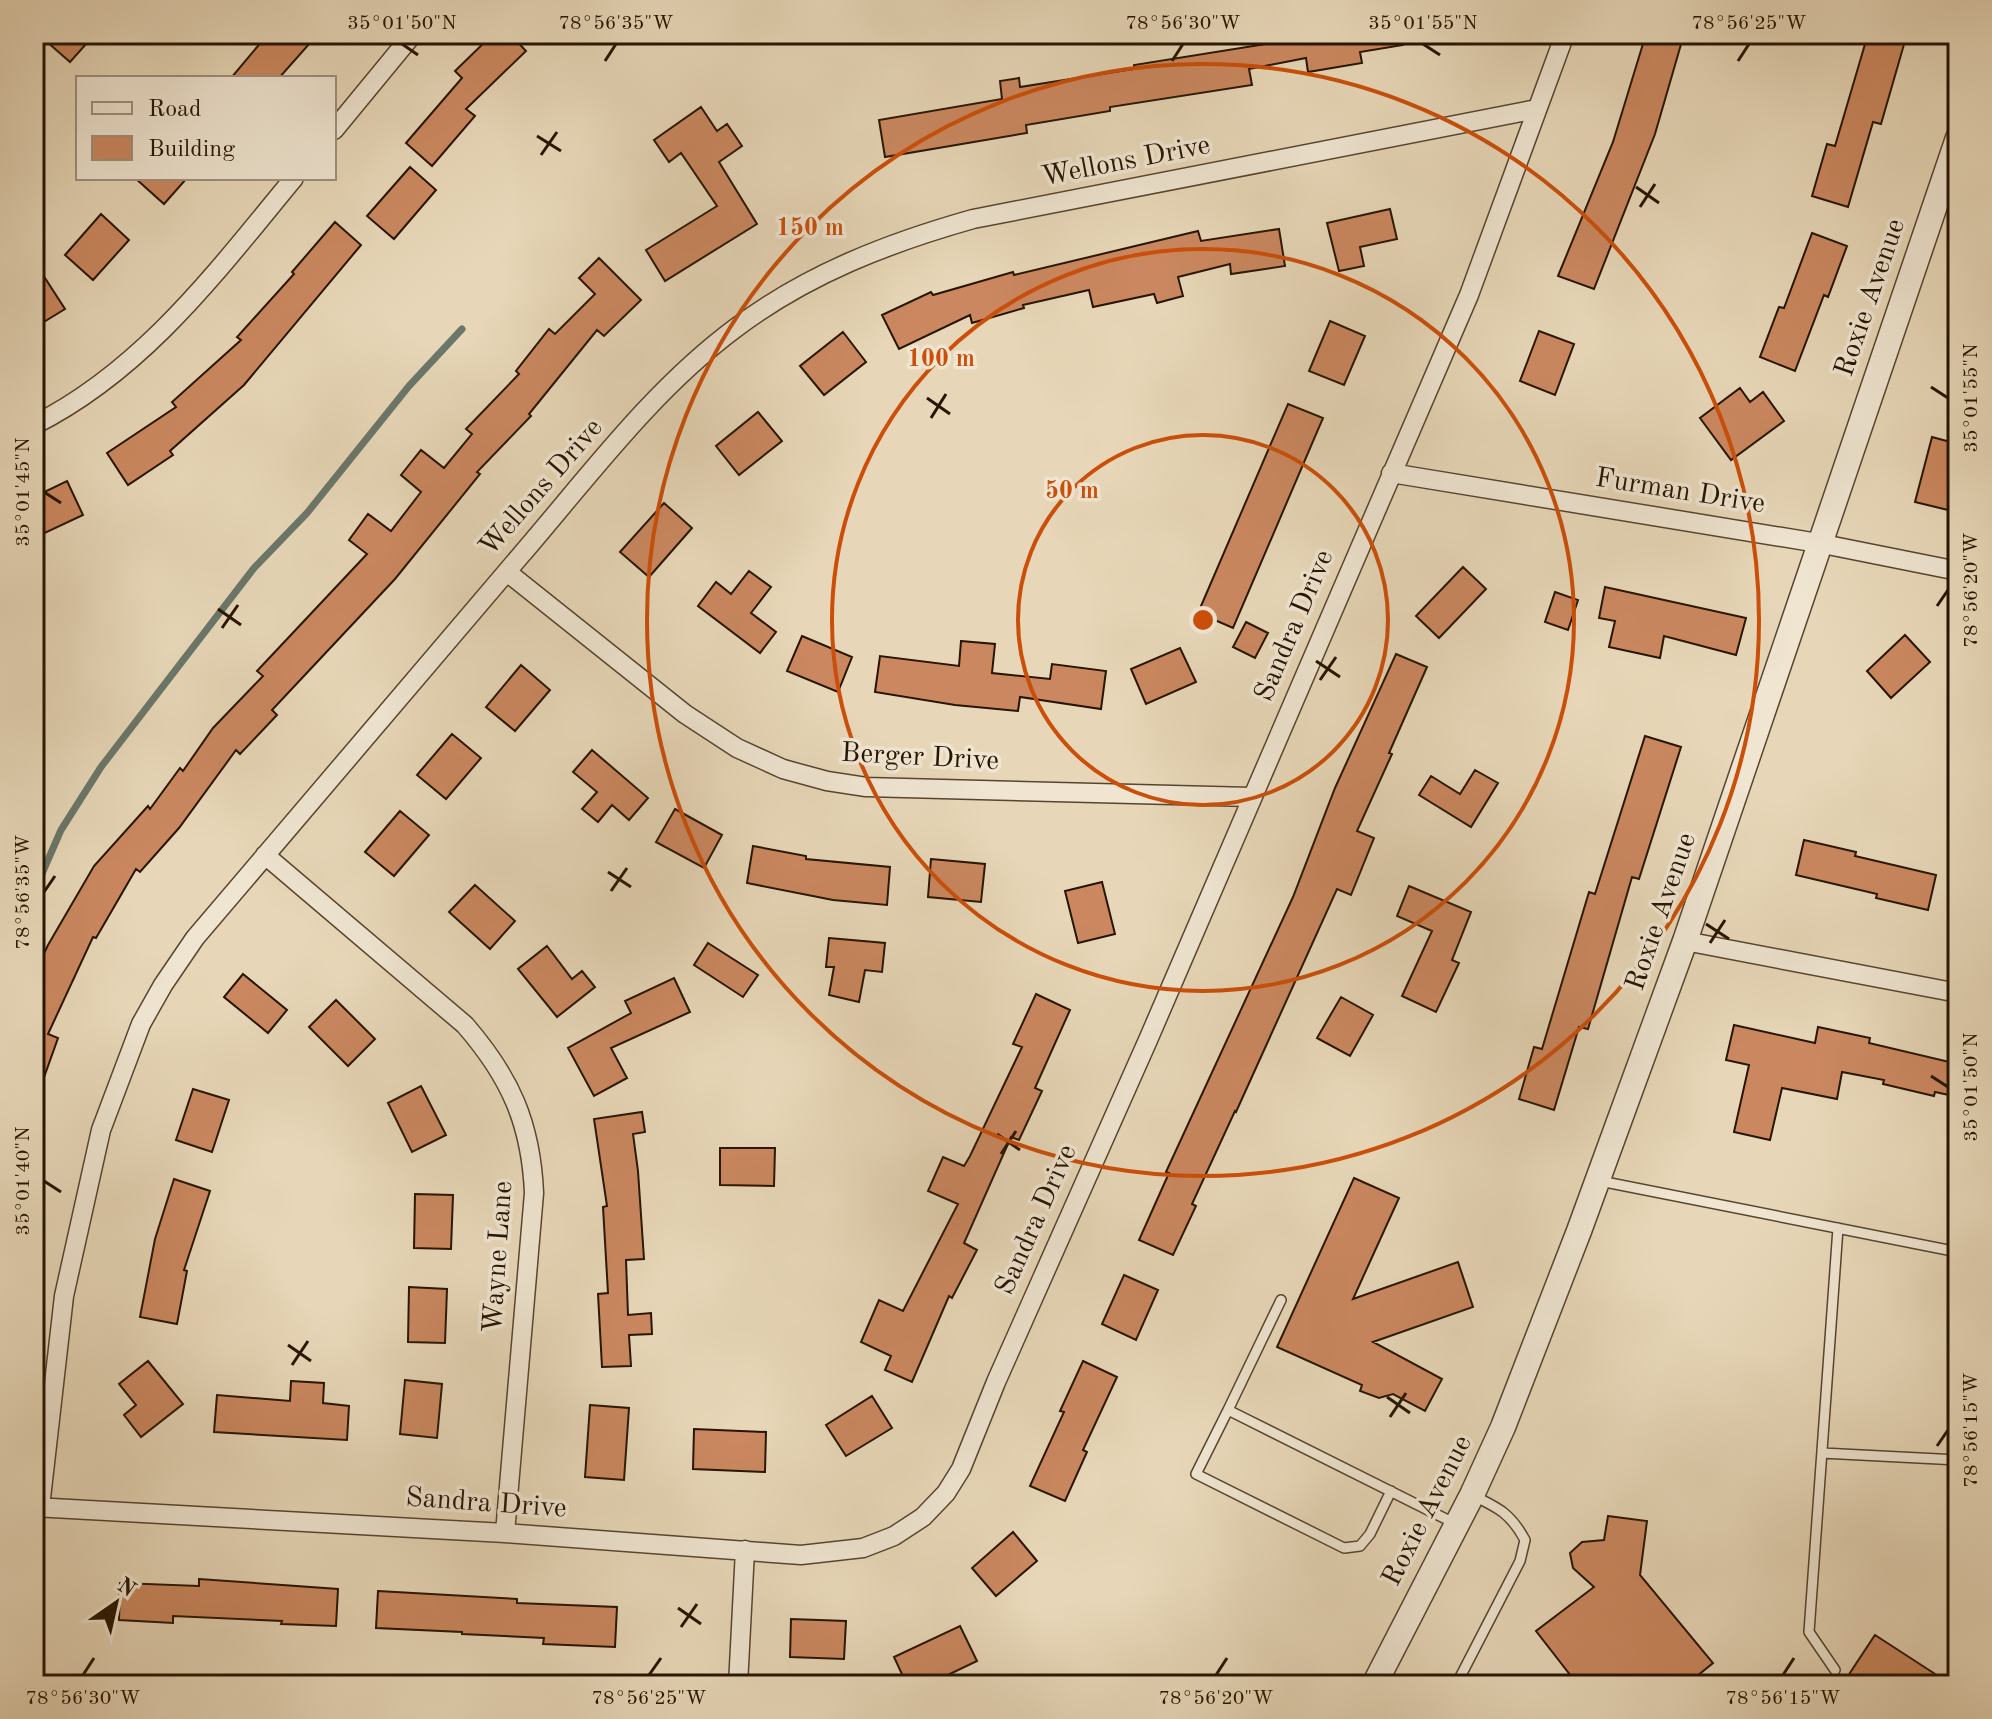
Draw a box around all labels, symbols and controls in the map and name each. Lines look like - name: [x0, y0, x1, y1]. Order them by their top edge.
- text: 35°01'50"N: [347, 14, 457, 34]
- text: 78°56'35"W: [558, 14, 674, 34]
- text: 78°56'30"W: [1125, 14, 1241, 34]
- text: 35°01'55"N: [1368, 14, 1478, 34]
- text: 78°56'25"W: [1691, 14, 1807, 34]
- legend: [76, 76, 336, 180]
- text: Road: [148, 98, 201, 122]
- street label: Wellons Drive: [1039, 132, 1213, 192]
- text: Building: [148, 138, 235, 162]
- street label: Roxie Avenue: [1831, 215, 1911, 381]
- text: 150 m: [776, 216, 844, 241]
- text: 35°01'55"N: [1962, 343, 1982, 453]
- text: 100 m: [907, 348, 975, 372]
- street label: Wellons Drive: [475, 414, 609, 562]
- text: 35°01'45"N: [14, 437, 34, 547]
- street label: Furman Drive: [1593, 465, 1767, 519]
- text: 50 m: [1045, 479, 1099, 504]
- text: 78°56'20"W: [1962, 532, 1982, 648]
- street label: Sandra Drive: [1251, 546, 1339, 706]
- centre of rings: [1189, 606, 1217, 634]
- street label: Berger Drive: [840, 740, 1000, 776]
- street label: Roxie Avenue: [1622, 829, 1702, 995]
- text: 78°56'35"W: [14, 834, 34, 950]
- text: 35°01'50"N: [1962, 1032, 1982, 1142]
- text: 35°01'40"N: [14, 1126, 34, 1236]
- street label: Sandra Drive: [991, 1141, 1083, 1299]
- street label: Wayne Lane: [480, 1180, 518, 1334]
- text: 78°56'15"W: [1962, 1372, 1982, 1488]
- street label: Roxie Avenue: [1378, 1431, 1478, 1591]
- street label: Sandra Drive: [405, 1484, 567, 1524]
- north arrow: [76, 1563, 156, 1643]
- text: N: [113, 1574, 139, 1602]
- text: 78°56'30"W: [25, 1689, 141, 1709]
- text: 78°56'25"W: [591, 1689, 707, 1709]
- text: 78°56'20"W: [1158, 1689, 1274, 1709]
- text: 78°56'15"W: [1725, 1689, 1841, 1709]

